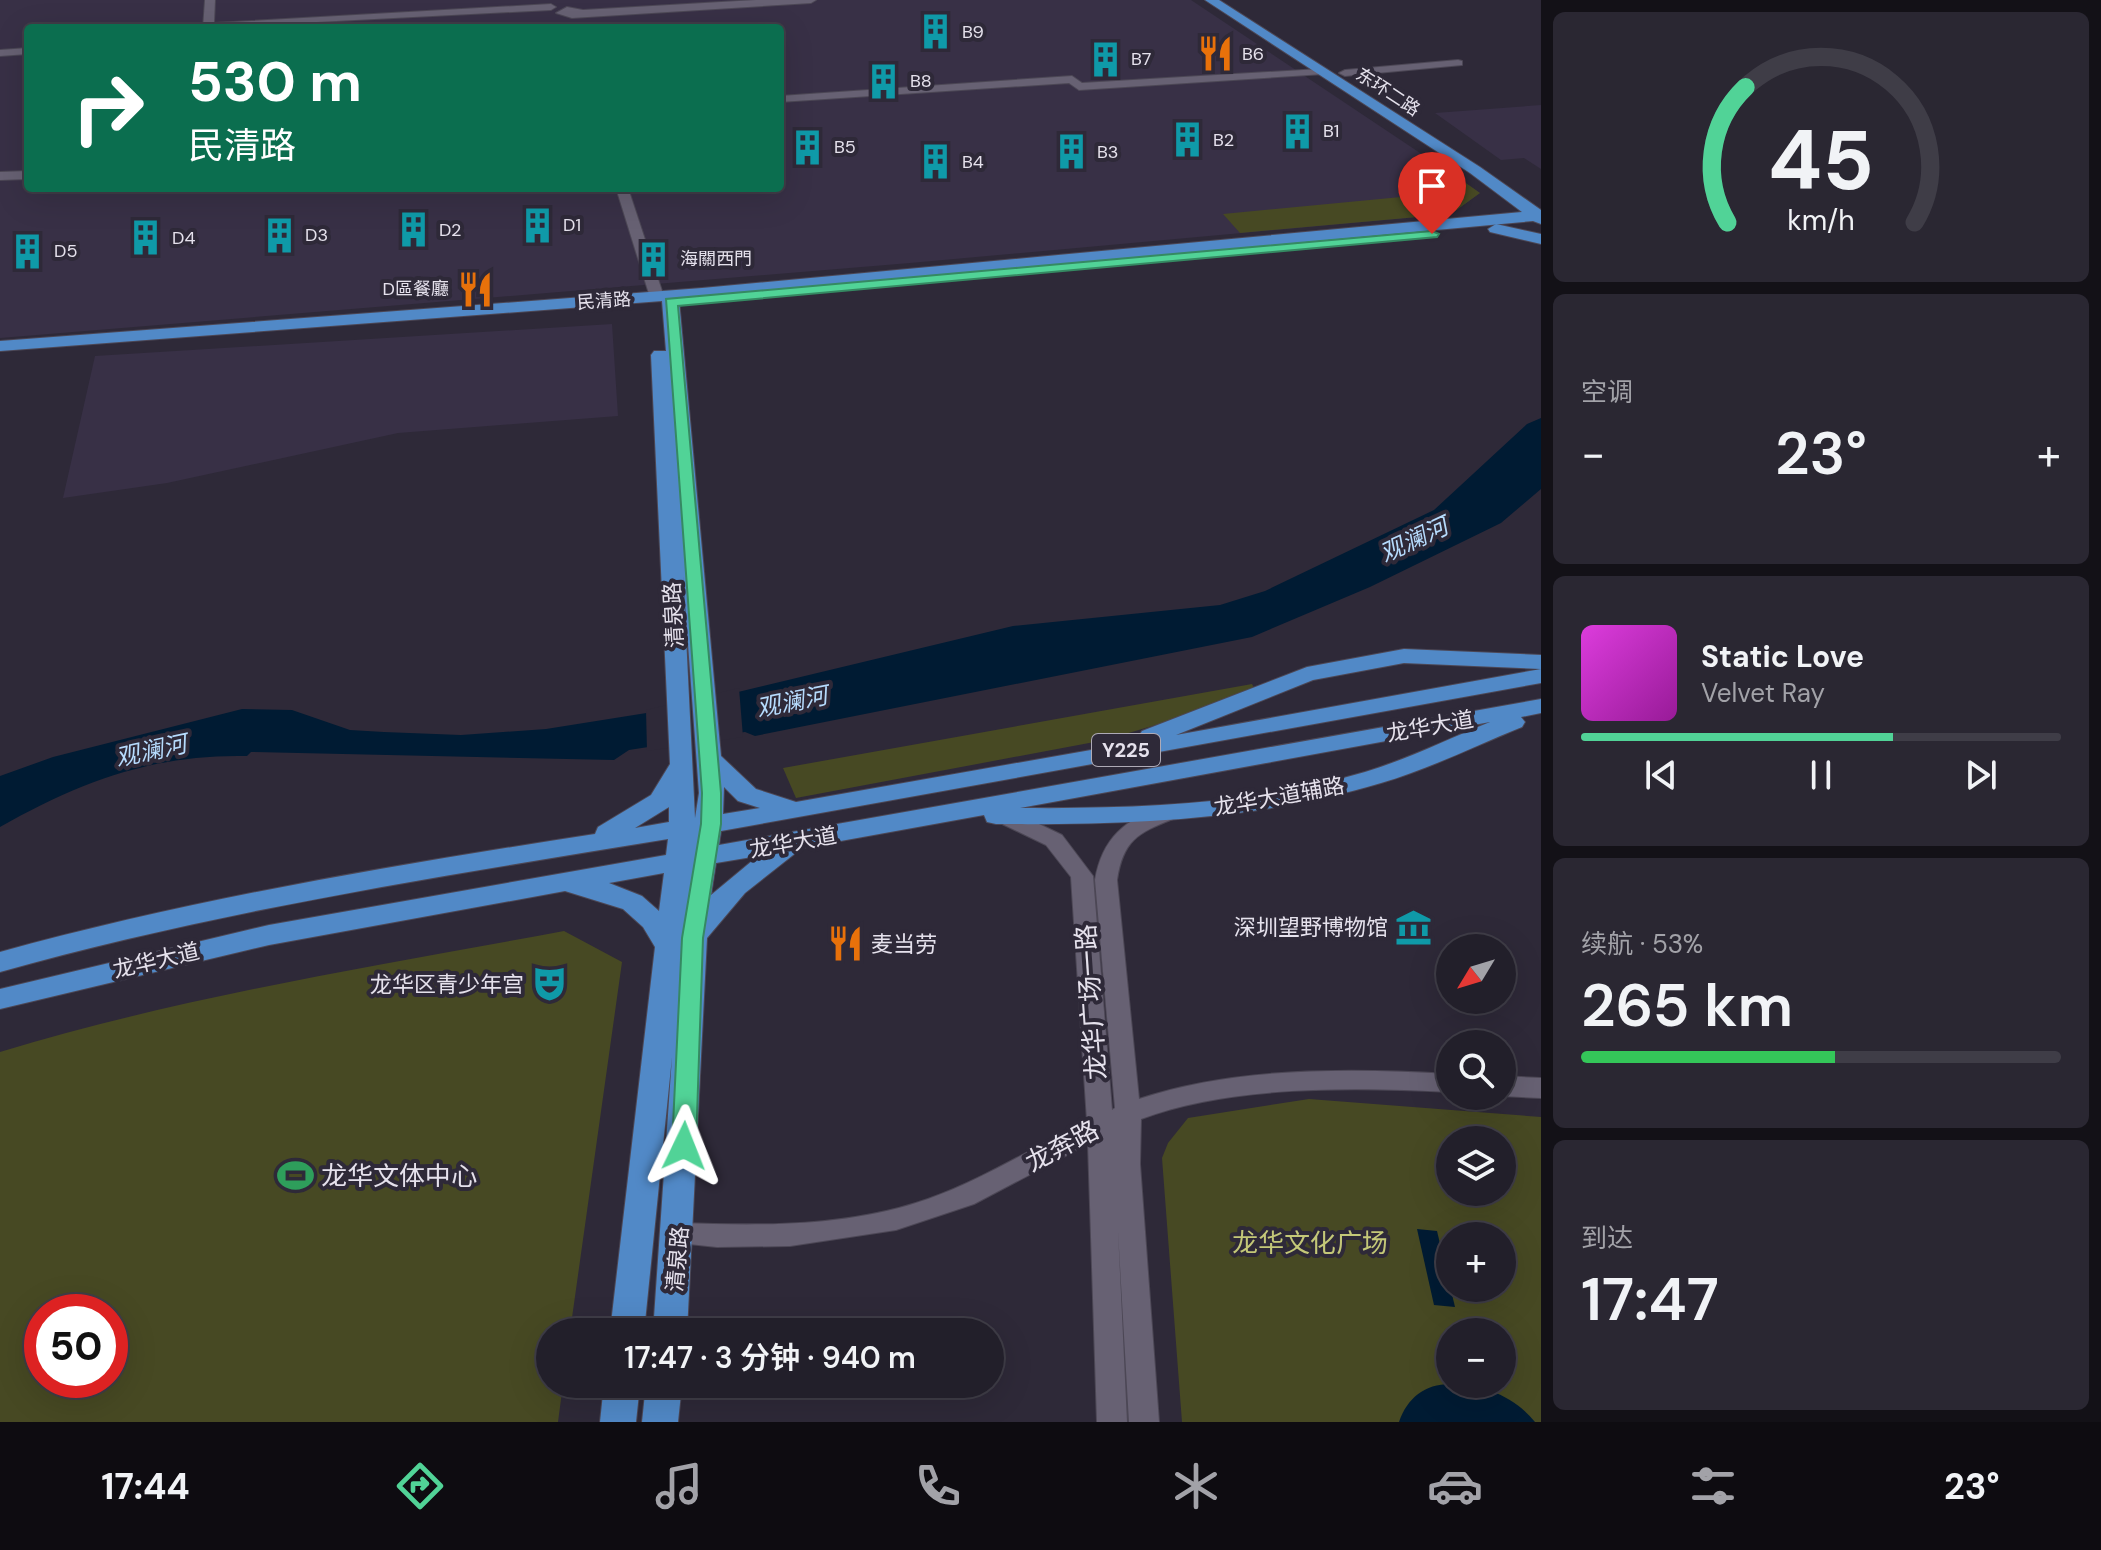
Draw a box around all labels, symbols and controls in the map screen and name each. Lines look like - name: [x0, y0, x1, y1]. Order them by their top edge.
- building icon: B9: [917, 13, 955, 51]
- place label: B9: [962, 20, 984, 44]
- restaurant icon: B6: [1197, 35, 1235, 73]
- building icon: B7: [1086, 40, 1124, 78]
- place label: B6: [1242, 42, 1264, 66]
- text: 530 m: [188, 45, 362, 118]
- place label: B7: [1131, 47, 1151, 71]
- icon: right: [56, 56, 160, 160]
- building icon: B8: [865, 62, 903, 100]
- street label: 东环二路: [1351, 62, 1425, 122]
- place label: B8: [910, 69, 932, 93]
- text: 45: [1768, 106, 1874, 215]
- building icon: B1: [1278, 112, 1316, 150]
- place label: B1: [1323, 119, 1339, 143]
- building icon: B2: [1168, 121, 1206, 159]
- text: 民清路: [188, 122, 296, 169]
- building icon: B5: [789, 128, 827, 166]
- place label: B2: [1213, 128, 1234, 152]
- building icon: B3: [1052, 133, 1090, 171]
- place label: B5: [834, 135, 856, 159]
- place label: B3: [1097, 140, 1119, 164]
- building icon: B4: [917, 143, 955, 181]
- place label: B4: [962, 150, 984, 174]
- pin: [1398, 152, 1466, 234]
- icon: arrive: [1410, 164, 1454, 208]
- text: km/h: [1787, 202, 1855, 239]
- building icon: D1: [518, 206, 556, 244]
- building icon: D2: [394, 211, 432, 249]
- place label: D1: [563, 213, 581, 237]
- building icon: D3: [260, 216, 298, 254]
- place label: D2: [439, 218, 461, 242]
- building icon: D4: [127, 219, 165, 257]
- place label: D3: [305, 223, 328, 247]
- place label: D4: [172, 226, 195, 250]
- building icon: D5: [9, 232, 47, 270]
- place label: D5: [54, 239, 77, 263]
- building icon: 海關西門: [635, 240, 673, 278]
- place label: 海關西門: [680, 247, 752, 271]
- restaurant icon: D區餐廳: [456, 270, 494, 308]
- place label: D區餐廳: [383, 277, 449, 301]
- street label: 民清路: [576, 287, 632, 315]
- text: 空调: [1581, 375, 1633, 409]
- text: 23°: [1775, 414, 1867, 493]
- text: −: [1581, 425, 1605, 483]
- text: +: [2037, 425, 2061, 483]
- water label: 观澜河: [1375, 509, 1457, 569]
- street label: 清泉路: [657, 581, 690, 649]
- text: Static Love: [1701, 637, 1864, 676]
- text: Velvet Ray: [1701, 676, 1825, 710]
- water label: 观澜河: [754, 679, 834, 724]
- street label: 龙华大道: [1384, 705, 1476, 748]
- water label: 观澜河: [112, 727, 193, 773]
- road number: Y225: [1092, 734, 1160, 766]
- icon: previous: [1639, 753, 1683, 797]
- icon: pause: [1799, 753, 1843, 797]
- icon: next: [1959, 753, 2003, 797]
- street label: 龙华大道辅路: [1212, 771, 1347, 822]
- street label: 龙华大道: [747, 821, 839, 864]
- museum icon: 深圳望野博物馆: [1395, 908, 1433, 946]
- place label: 深圳望野博物馆: [1234, 913, 1388, 942]
- street label: 龙华广场一路: [1069, 923, 1113, 1081]
- restaurant icon: 麦当劳: [826, 925, 864, 963]
- text: 续航 · 53%: [1581, 927, 1703, 961]
- place label: 麦当劳: [871, 930, 937, 959]
- north arrow: [1436, 934, 1516, 1014]
- map controls: [1436, 934, 1516, 1398]
- street label: 龙华大道: [110, 936, 202, 985]
- theatre icon: 龙华区青少年宫: [531, 965, 569, 1003]
- text: 265 km: [1581, 966, 1793, 1045]
- place label: 龙华区青少年宫: [370, 970, 524, 999]
- button: search: [1436, 1030, 1516, 1110]
- position arrow: [642, 1104, 726, 1188]
- street label: 龙奔路: [1020, 1113, 1104, 1179]
- button: layers: [1436, 1126, 1516, 1206]
- sports icon: 龙华文体中心: [276, 1157, 314, 1195]
- place label: 龙华文体中心: [321, 1159, 477, 1193]
- text: 到达: [1581, 1221, 1633, 1255]
- button: +: [1436, 1222, 1516, 1302]
- street label: 清泉路: [660, 1225, 695, 1293]
- park label: 龙华文化广场: [1232, 1226, 1388, 1260]
- text: 17:47: [1581, 1260, 1719, 1339]
- speed limit sign: 50: [24, 1294, 128, 1398]
- button: −: [1436, 1318, 1516, 1398]
- text: 17:47 · 3 分钟 · 940 m: [624, 1338, 916, 1377]
- icon: directions: [392, 1458, 448, 1514]
- icon: music: [651, 1458, 707, 1514]
- icon: phone: [910, 1458, 966, 1514]
- icon: climate: [1168, 1458, 1224, 1514]
- icon: car: [1427, 1458, 1483, 1514]
- icon: filters: [1685, 1458, 1741, 1514]
- text: 17:44: [101, 1463, 190, 1510]
- text: 23°: [1944, 1463, 2000, 1510]

